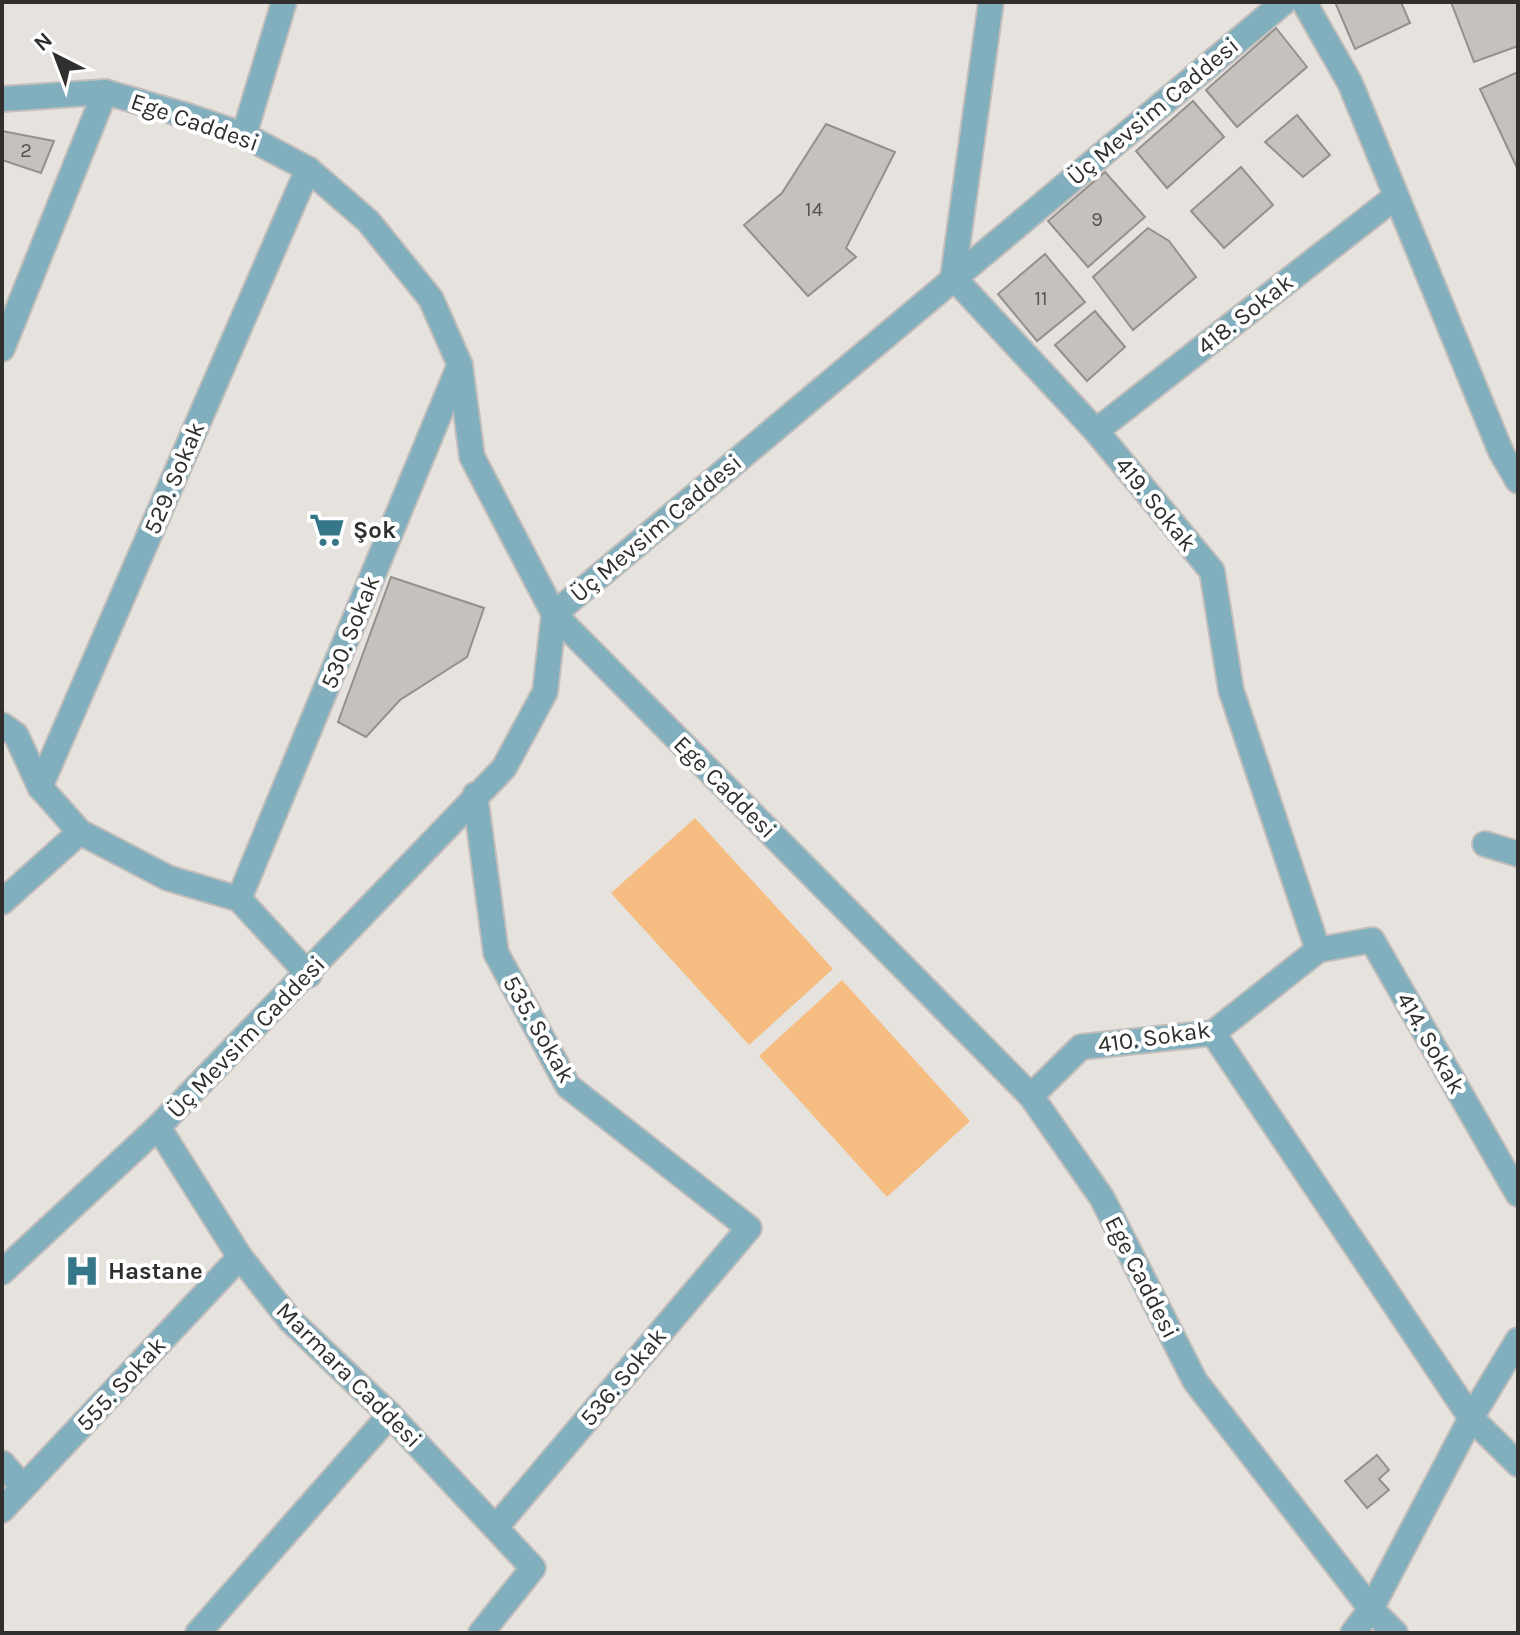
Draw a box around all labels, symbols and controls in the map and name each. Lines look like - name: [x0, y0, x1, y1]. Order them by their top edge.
- north arrow: [16, 16, 96, 96]
- text: N: [29, 27, 58, 57]
- street label: Üç Mevsim Caddesi: [1062, 31, 1244, 191]
- street label: Ege Caddesi: [127, 87, 263, 157]
- house number: 2: [20, 139, 32, 162]
- house number: 14: [805, 198, 823, 221]
- house number: 9: [1091, 208, 1103, 231]
- street label: 418. Sokak: [1191, 268, 1299, 360]
- house number: 11: [1034, 287, 1048, 310]
- street label: 529. Sokak: [138, 418, 210, 538]
- street label: Üç Mevsim Caddesi: [565, 448, 747, 608]
- street label: 419. Sokak: [1110, 451, 1202, 557]
- supermarket icon: Şok: [308, 511, 346, 549]
- place label: Şok: [353, 516, 396, 544]
- street label: 530. Sokak: [315, 571, 385, 693]
- street label: Ege Caddesi: [668, 730, 782, 844]
- street label: Üç Mevsim Caddesi: [161, 950, 331, 1124]
- street label: 535. Sokak: [497, 970, 581, 1088]
- street label: 414. Sokak: [1391, 987, 1471, 1099]
- street label: 410. Sokak: [1096, 1015, 1212, 1059]
- street label: Ege Caddesi: [1099, 1211, 1185, 1343]
- hospital icon: Hastane: [63, 1252, 101, 1290]
- place label: Hastane: [108, 1257, 203, 1285]
- street label: Marmara Caddesi: [271, 1297, 427, 1453]
- street label: 536. Sokak: [574, 1322, 672, 1432]
- street label: 555. Sokak: [70, 1331, 172, 1437]

